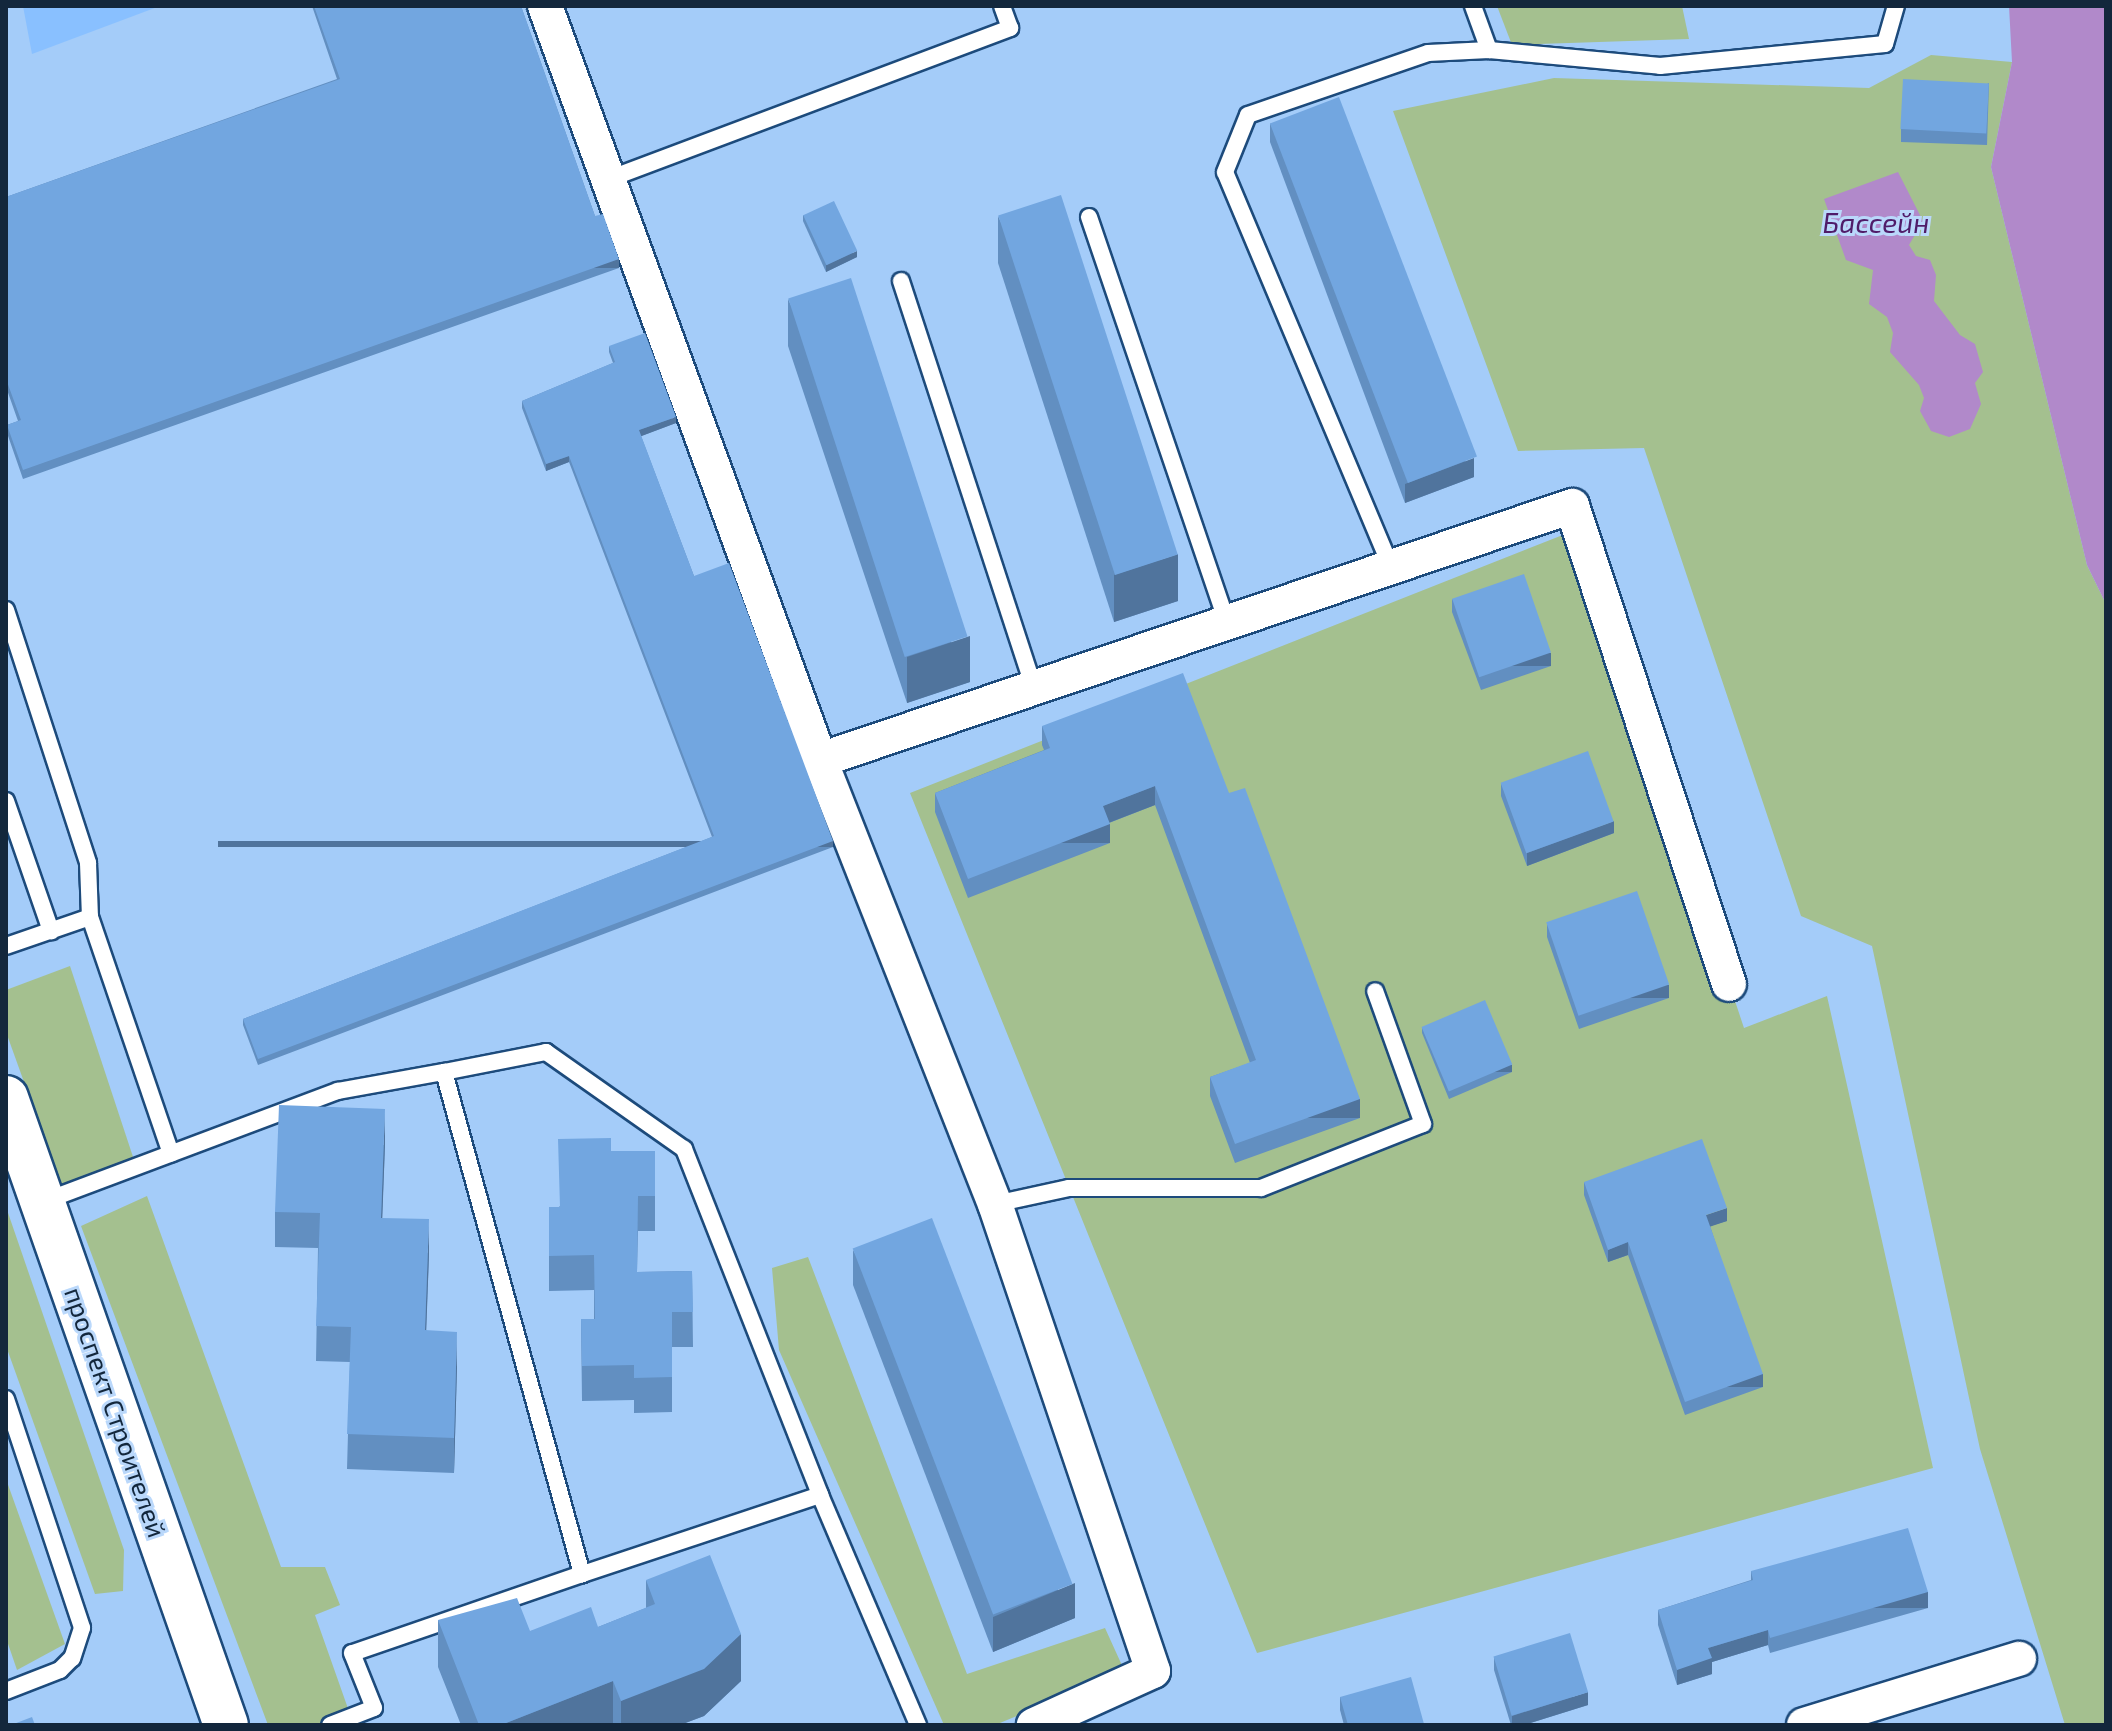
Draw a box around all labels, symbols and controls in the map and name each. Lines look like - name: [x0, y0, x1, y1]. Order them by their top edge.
- water label: Бассейн: [1823, 205, 1929, 239]
- street label: проспект Строителей: [59, 1283, 173, 1541]

